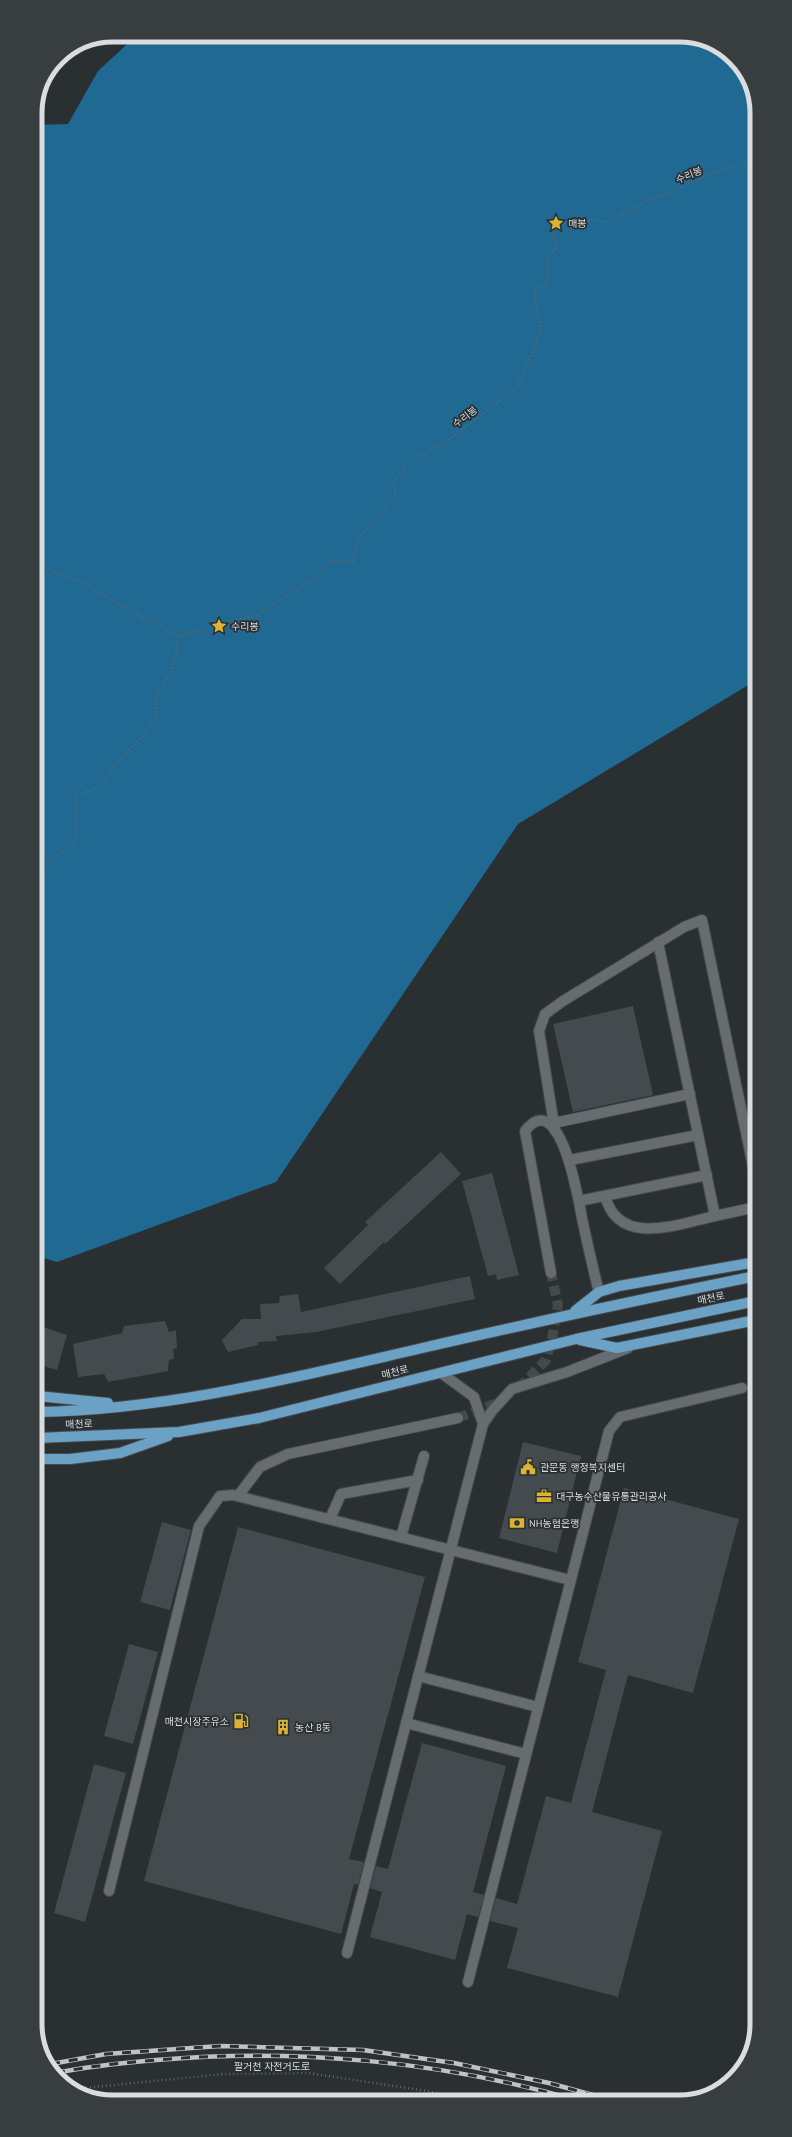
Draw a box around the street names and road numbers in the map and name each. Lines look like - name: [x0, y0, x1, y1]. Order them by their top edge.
- street label: 수리봉: [674, 164, 704, 186]
- street label: 수리봉: [450, 404, 480, 430]
- street label: 매천로: [696, 1289, 726, 1307]
- street label: 매천로: [380, 1362, 410, 1382]
- street label: 매천로: [65, 1417, 93, 1431]
- street label: 팔거천 자전거도로: [234, 2060, 310, 2073]

